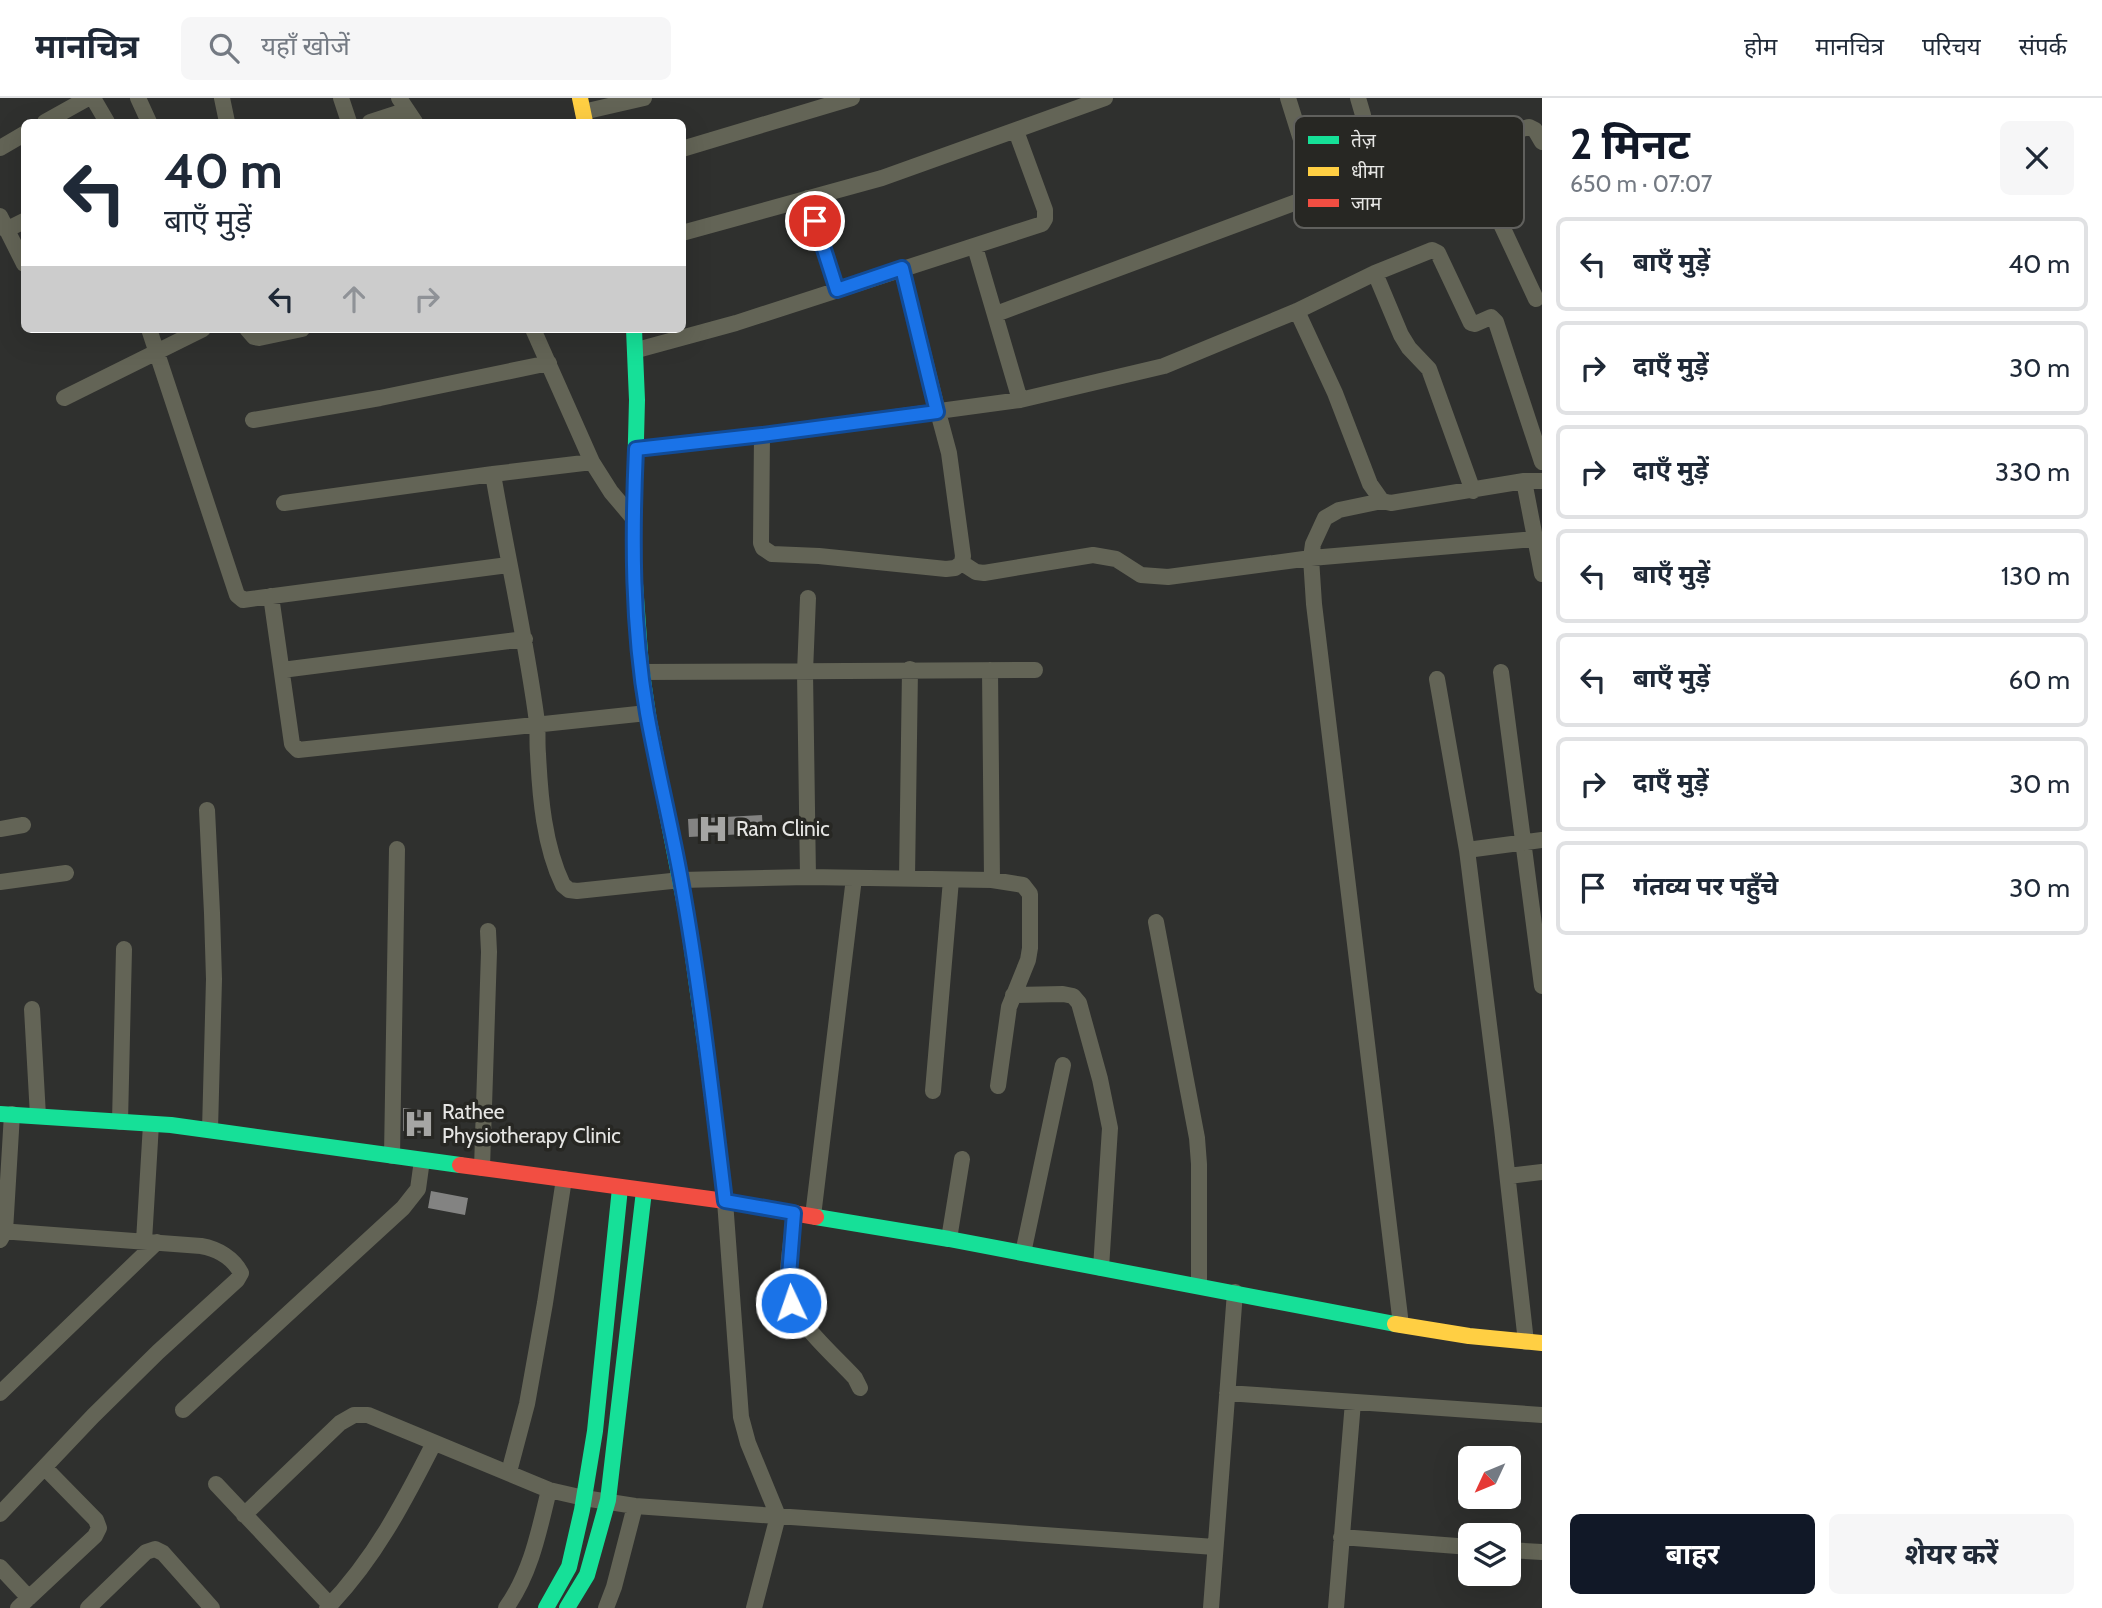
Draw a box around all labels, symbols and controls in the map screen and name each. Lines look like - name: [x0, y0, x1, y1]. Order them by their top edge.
- search box: [181, 17, 671, 80]
- text: मानचित्र: [35, 26, 139, 66]
- icon: search: [205, 29, 243, 67]
- text: यहाँ खोजें: [261, 30, 350, 62]
- text: होम: [1744, 32, 1777, 61]
- text: मानचित्र: [1815, 32, 1884, 61]
- text: परिचय: [1922, 32, 1981, 61]
- text: संपर्क: [2019, 32, 2067, 61]
- legend: [1294, 116, 1524, 228]
- text: 2 मिनट: [1570, 118, 1690, 170]
- button: close: [2000, 121, 2074, 195]
- text: तेज़: [1351, 129, 1377, 152]
- text: 40 m: [164, 141, 283, 200]
- icon: left: [49, 147, 140, 238]
- text: धीमा: [1351, 160, 1385, 183]
- text: 650 m · 07:07: [1570, 170, 1712, 198]
- pin: [785, 191, 845, 251]
- text: जाम: [1351, 192, 1382, 215]
- text: बाएँ मुड़ें: [164, 201, 252, 240]
- icon: arrive: [796, 202, 834, 240]
- icon: left: [1574, 245, 1612, 283]
- text: बाएँ मुड़ें: [1633, 246, 1710, 278]
- text: 40 m: [2008, 248, 2070, 280]
- icon: left: [262, 280, 300, 318]
- icon: ahead: [335, 280, 373, 318]
- icon: right: [408, 280, 446, 318]
- icon: right: [1574, 349, 1612, 387]
- text: दाएँ मुड़ें: [1633, 350, 1709, 382]
- text: 30 m: [2009, 352, 2070, 384]
- icon: right: [1574, 453, 1612, 491]
- text: दाएँ मुड़ें: [1633, 454, 1709, 486]
- text: 330 m: [1995, 456, 2070, 488]
- icon: left: [1574, 557, 1612, 595]
- text: बाएँ मुड़ें: [1633, 558, 1710, 590]
- text: 130 m: [2001, 560, 2070, 592]
- icon: left: [1574, 661, 1612, 699]
- text: बाएँ मुड़ें: [1633, 662, 1710, 694]
- text: 60 m: [2008, 664, 2070, 696]
- icon: right: [1574, 765, 1612, 803]
- text: दाएँ मुड़ें: [1633, 766, 1709, 798]
- text: 30 m: [2009, 768, 2070, 800]
- hospital icon: Ram Clinic: [696, 812, 730, 846]
- place label: Ram Clinic: [736, 816, 830, 841]
- icon: arrive: [1574, 869, 1612, 907]
- text: गंतव्य पर पहुँचे: [1633, 870, 1778, 902]
- text: 30 m: [2009, 872, 2070, 904]
- place label: Rathee Physiotherapy Clinic: [442, 1099, 621, 1148]
- hospital icon: Rathee Physiotherapy Clinic: [402, 1107, 436, 1141]
- position arrow: [754, 1266, 828, 1340]
- north arrow: [1458, 1446, 1521, 1508]
- map controls: [1458, 1446, 1521, 1586]
- button: बाहर: [1570, 1514, 1815, 1594]
- button: शेयर करें: [1829, 1514, 2074, 1594]
- button: layers: [1458, 1523, 1521, 1586]

